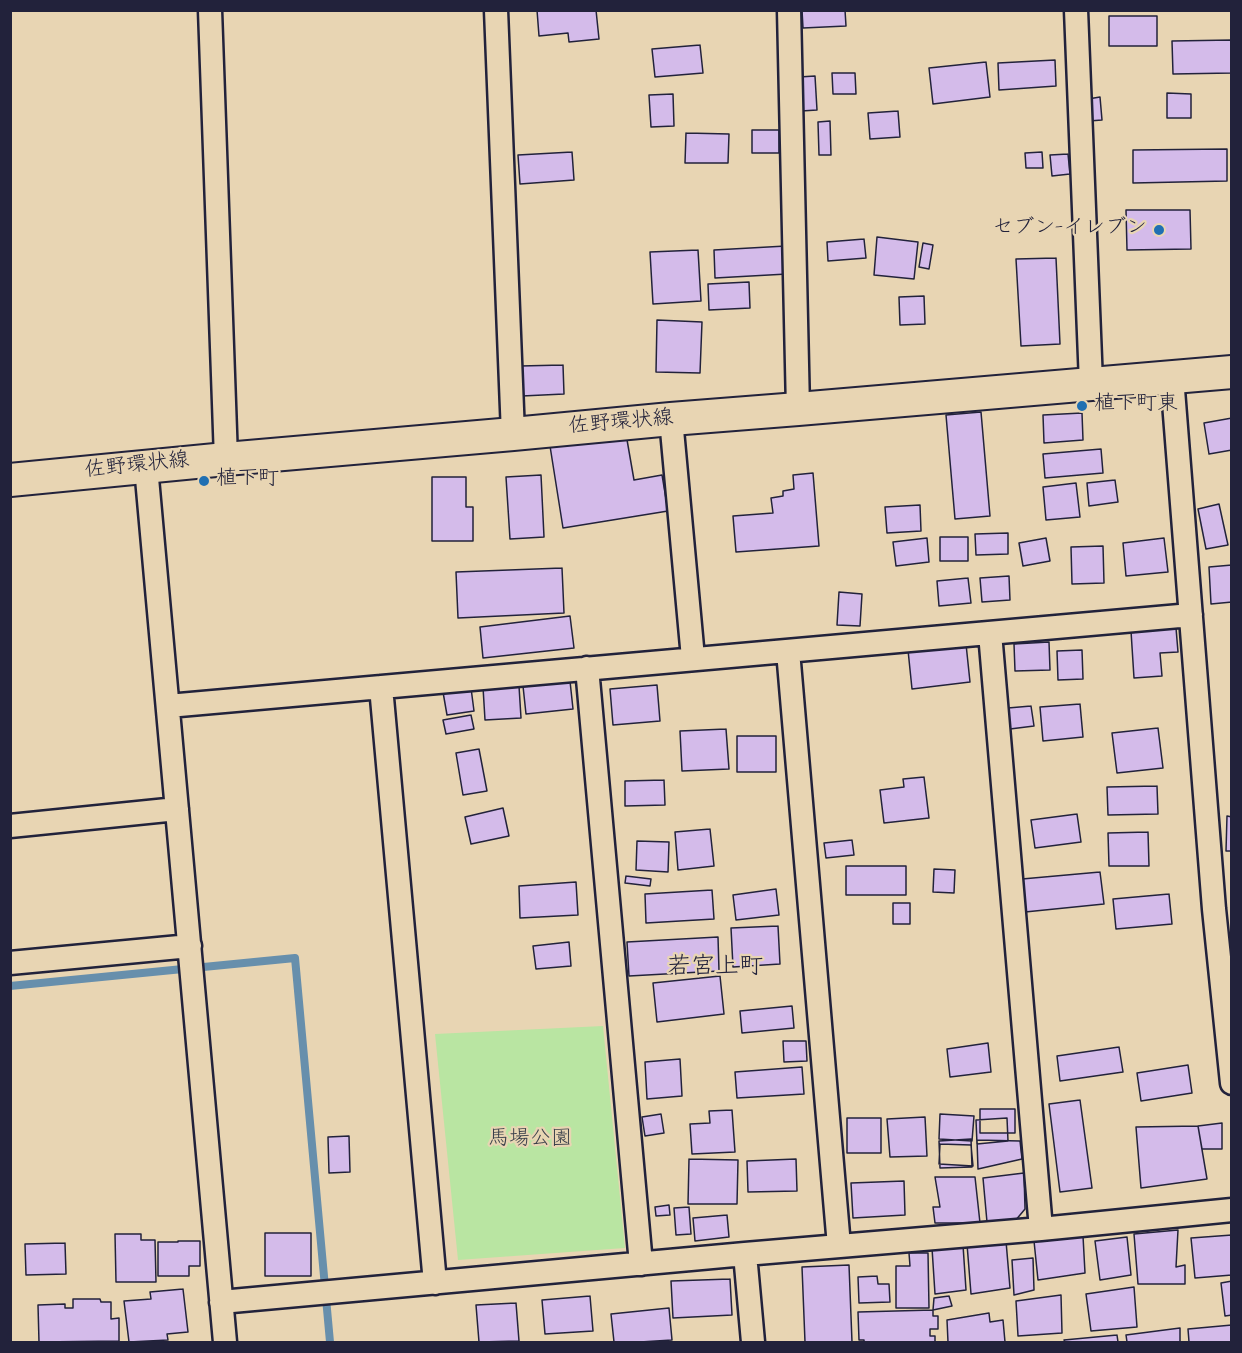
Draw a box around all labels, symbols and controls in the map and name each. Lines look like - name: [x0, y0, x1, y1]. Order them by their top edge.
- place label: セブン-イレブン: [992, 217, 1147, 243]
- marker: セブン-イレブン: [1152, 223, 1166, 237]
- place label: 植下町東: [1094, 393, 1178, 419]
- marker: 植下町東: [1075, 399, 1089, 413]
- street label: 佐野環状線: [568, 407, 674, 441]
- street label: 佐野環状線: [83, 449, 191, 485]
- place label: 植下町: [216, 468, 279, 494]
- marker: 植下町: [197, 474, 211, 488]
- district label: 若宮上町: [667, 955, 763, 983]
- park label: 馬場公園: [488, 1128, 572, 1154]

